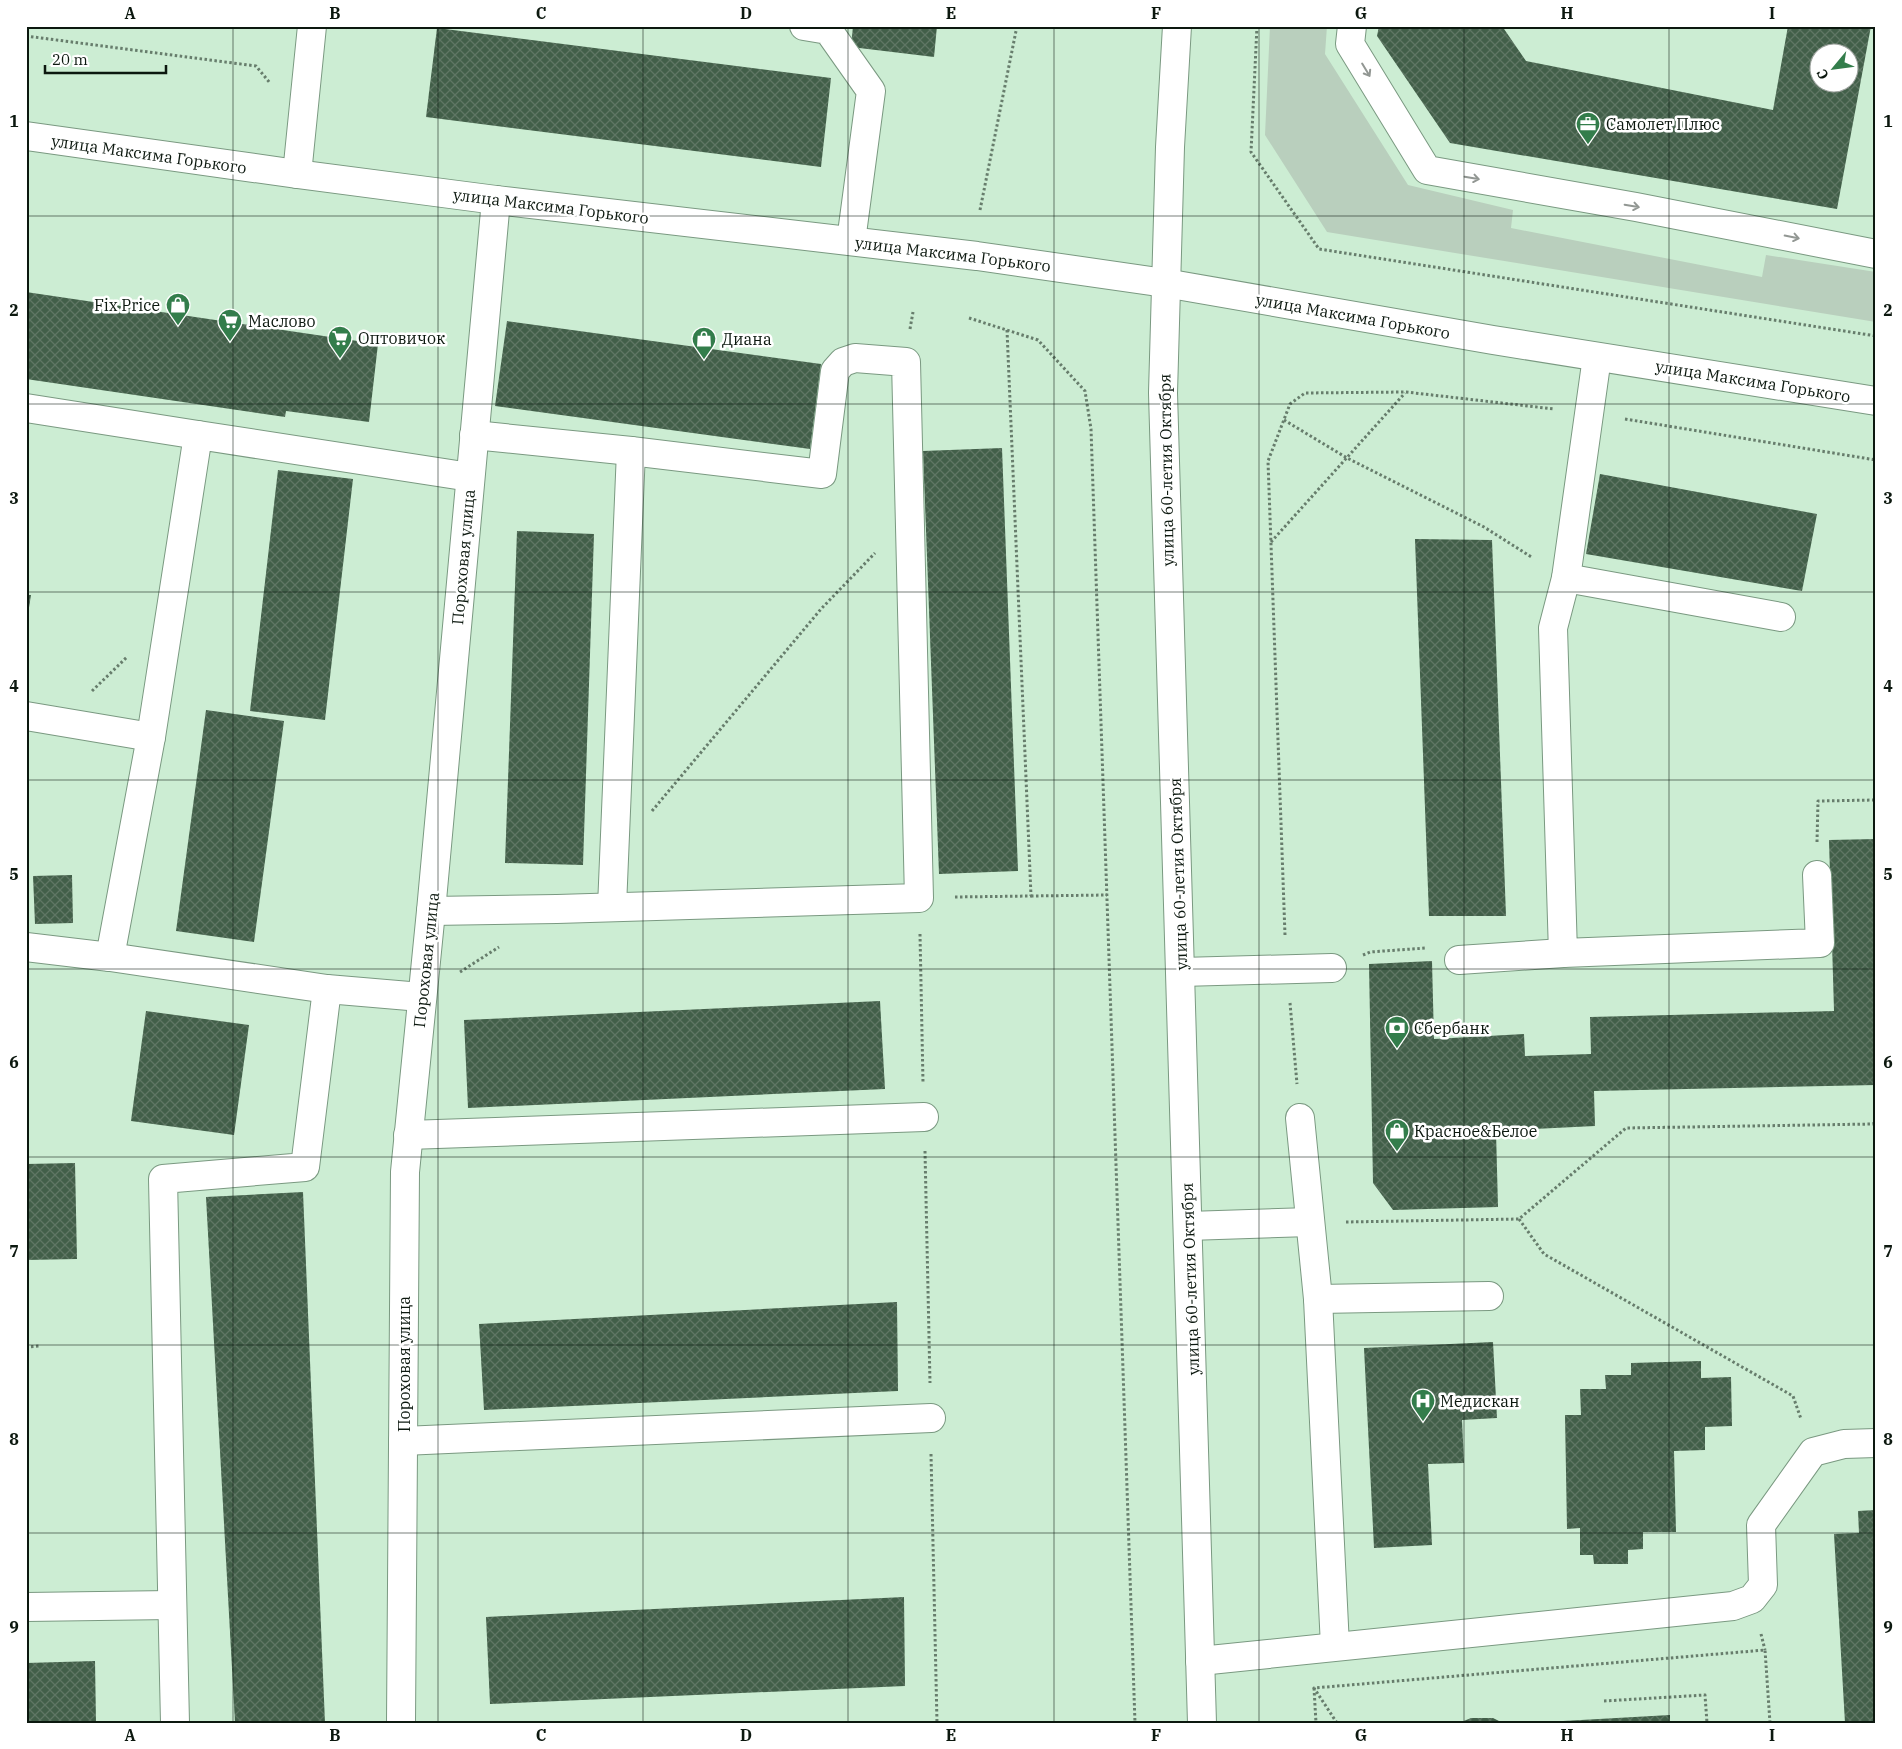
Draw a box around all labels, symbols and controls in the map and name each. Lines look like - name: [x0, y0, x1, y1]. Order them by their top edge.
- text: A: [124, 3, 136, 23]
- text: B: [329, 3, 341, 23]
- text: C: [536, 3, 546, 23]
- text: D: [740, 3, 752, 23]
- text: E: [946, 3, 956, 23]
- text: F: [1151, 3, 1161, 23]
- text: G: [1355, 3, 1367, 23]
- text: H: [1561, 3, 1574, 23]
- text: I: [1769, 3, 1775, 23]
- scale bar: [45, 42, 166, 74]
- north arrow: [1810, 42, 1860, 92]
- text: 20 m: [52, 50, 88, 69]
- one-way arrow: [1362, 63, 1372, 77]
- text: С: [1813, 66, 1833, 83]
- text: 1: [9, 111, 19, 131]
- office icon: Самолет Плюс: [1575, 111, 1601, 145]
- text: 1: [1883, 111, 1893, 131]
- place label: Самолет Плюс: [1606, 114, 1720, 134]
- street label: улица Максима Горького: [50, 130, 248, 178]
- one-way arrow: [1464, 173, 1480, 183]
- street label: улица Максима Горького: [452, 184, 650, 228]
- one-way arrow: [1624, 202, 1640, 212]
- street label: улица Максима Горького: [854, 232, 1052, 276]
- one-way arrow: [1783, 233, 1799, 242]
- street label: улица Максима Горького: [1254, 289, 1452, 343]
- shop icon: Fix Price: [165, 292, 191, 326]
- place label: Fix Price: [94, 295, 160, 315]
- text: 2: [9, 300, 19, 320]
- text: 2: [1883, 300, 1893, 320]
- supermarket icon: Маслово: [217, 308, 243, 342]
- place label: Маслово: [248, 311, 316, 331]
- supermarket icon: Оптовичок: [327, 325, 353, 359]
- shop icon: Диана: [691, 326, 717, 360]
- place label: Оптовичок: [358, 328, 446, 348]
- place label: Диана: [722, 329, 772, 349]
- street label: улица Максима Горького: [1654, 356, 1852, 406]
- street label: улица 60-летия Октября: [1154, 373, 1178, 567]
- text: 3: [9, 488, 19, 508]
- street label: Пороховая улица: [447, 488, 479, 626]
- text: 3: [1883, 488, 1893, 508]
- text: 4: [9, 676, 19, 696]
- text: 4: [1883, 676, 1893, 696]
- street label: улица 60-летия Октября: [1165, 777, 1191, 971]
- text: 5: [9, 864, 19, 884]
- text: 5: [1883, 864, 1893, 884]
- street label: Пороховая улица: [409, 891, 443, 1029]
- bank icon: Сбербанк: [1384, 1015, 1410, 1049]
- place label: Сбербанк: [1414, 1018, 1490, 1038]
- text: 6: [9, 1052, 19, 1072]
- text: 6: [1883, 1052, 1893, 1072]
- shop icon: Красное&Белое: [1384, 1118, 1410, 1152]
- place label: Красное&Белое: [1414, 1121, 1537, 1141]
- street label: улица 60-летия Октября: [1177, 1182, 1203, 1376]
- text: 7: [9, 1241, 19, 1261]
- text: 7: [1883, 1241, 1893, 1261]
- street label: Пороховая улица: [394, 1296, 414, 1432]
- hospital icon: Медискан: [1410, 1388, 1436, 1422]
- place label: Медискан: [1440, 1391, 1520, 1411]
- text: 8: [9, 1429, 19, 1449]
- text: 8: [1883, 1429, 1893, 1449]
- text: 9: [9, 1617, 19, 1637]
- text: 9: [1883, 1617, 1893, 1637]
- text: A: [124, 1725, 136, 1745]
- text: B: [329, 1725, 341, 1745]
- text: C: [536, 1725, 546, 1745]
- text: D: [740, 1725, 752, 1745]
- text: E: [946, 1725, 956, 1745]
- text: F: [1151, 1725, 1161, 1745]
- text: G: [1355, 1725, 1367, 1745]
- text: H: [1561, 1725, 1574, 1745]
- text: I: [1769, 1725, 1775, 1745]

